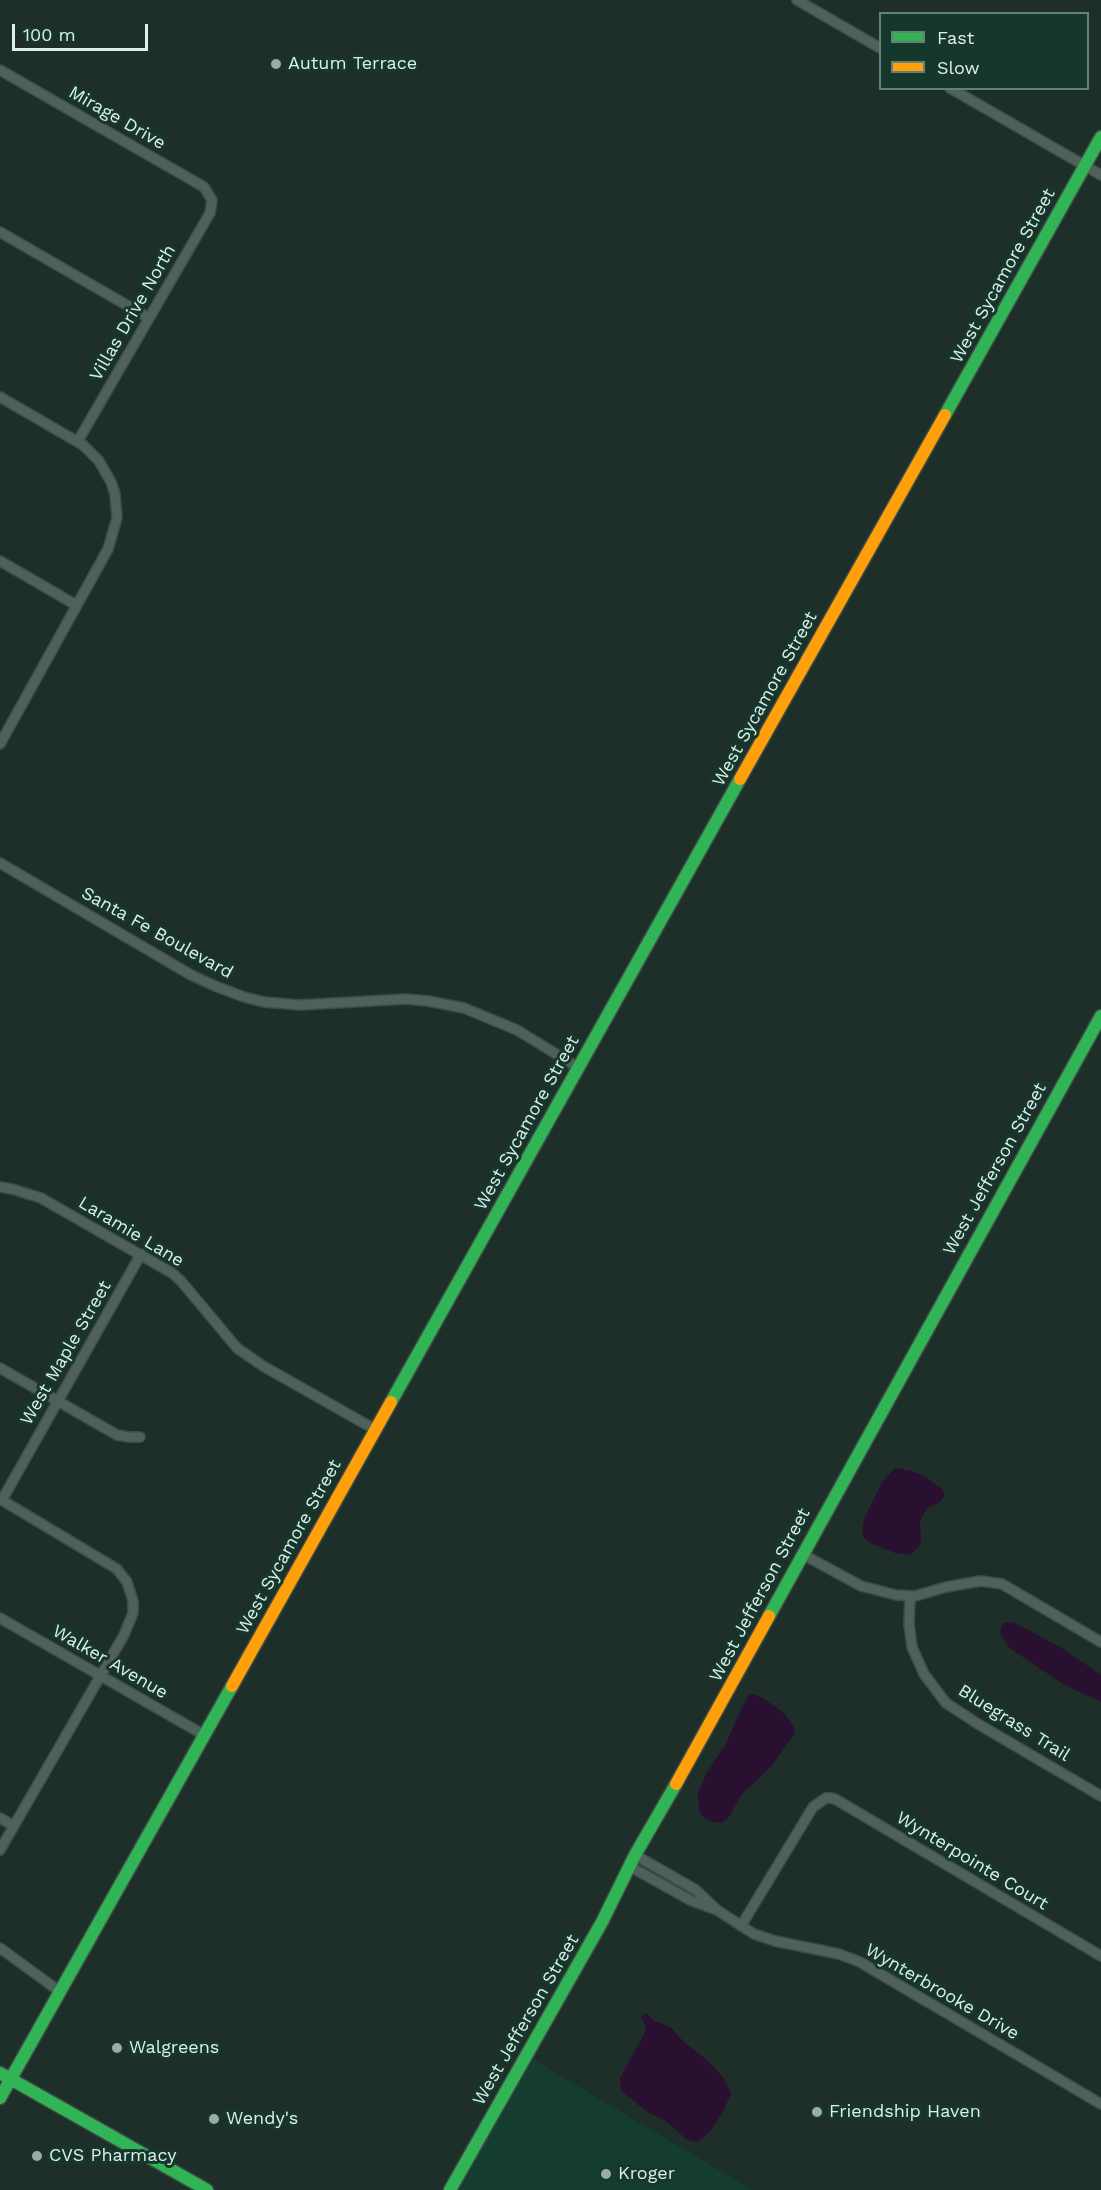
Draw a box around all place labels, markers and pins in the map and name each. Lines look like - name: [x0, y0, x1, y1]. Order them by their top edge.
- place label: Autum Terrace: [288, 53, 417, 75]
- marker: Autum Terrace: [269, 57, 283, 71]
- place label: Walgreens: [129, 2037, 219, 2059]
- marker: Walgreens: [110, 2041, 124, 2055]
- place label: Friendship Haven: [829, 2101, 981, 2123]
- marker: Friendship Haven: [810, 2105, 824, 2119]
- place label: Wendy's: [226, 2108, 298, 2130]
- marker: Wendy's: [207, 2112, 221, 2126]
- place label: CVS Pharmacy: [49, 2145, 176, 2167]
- marker: CVS Pharmacy: [30, 2149, 44, 2163]
- place label: Kroger: [618, 2163, 675, 2185]
- marker: Kroger: [599, 2167, 613, 2181]

